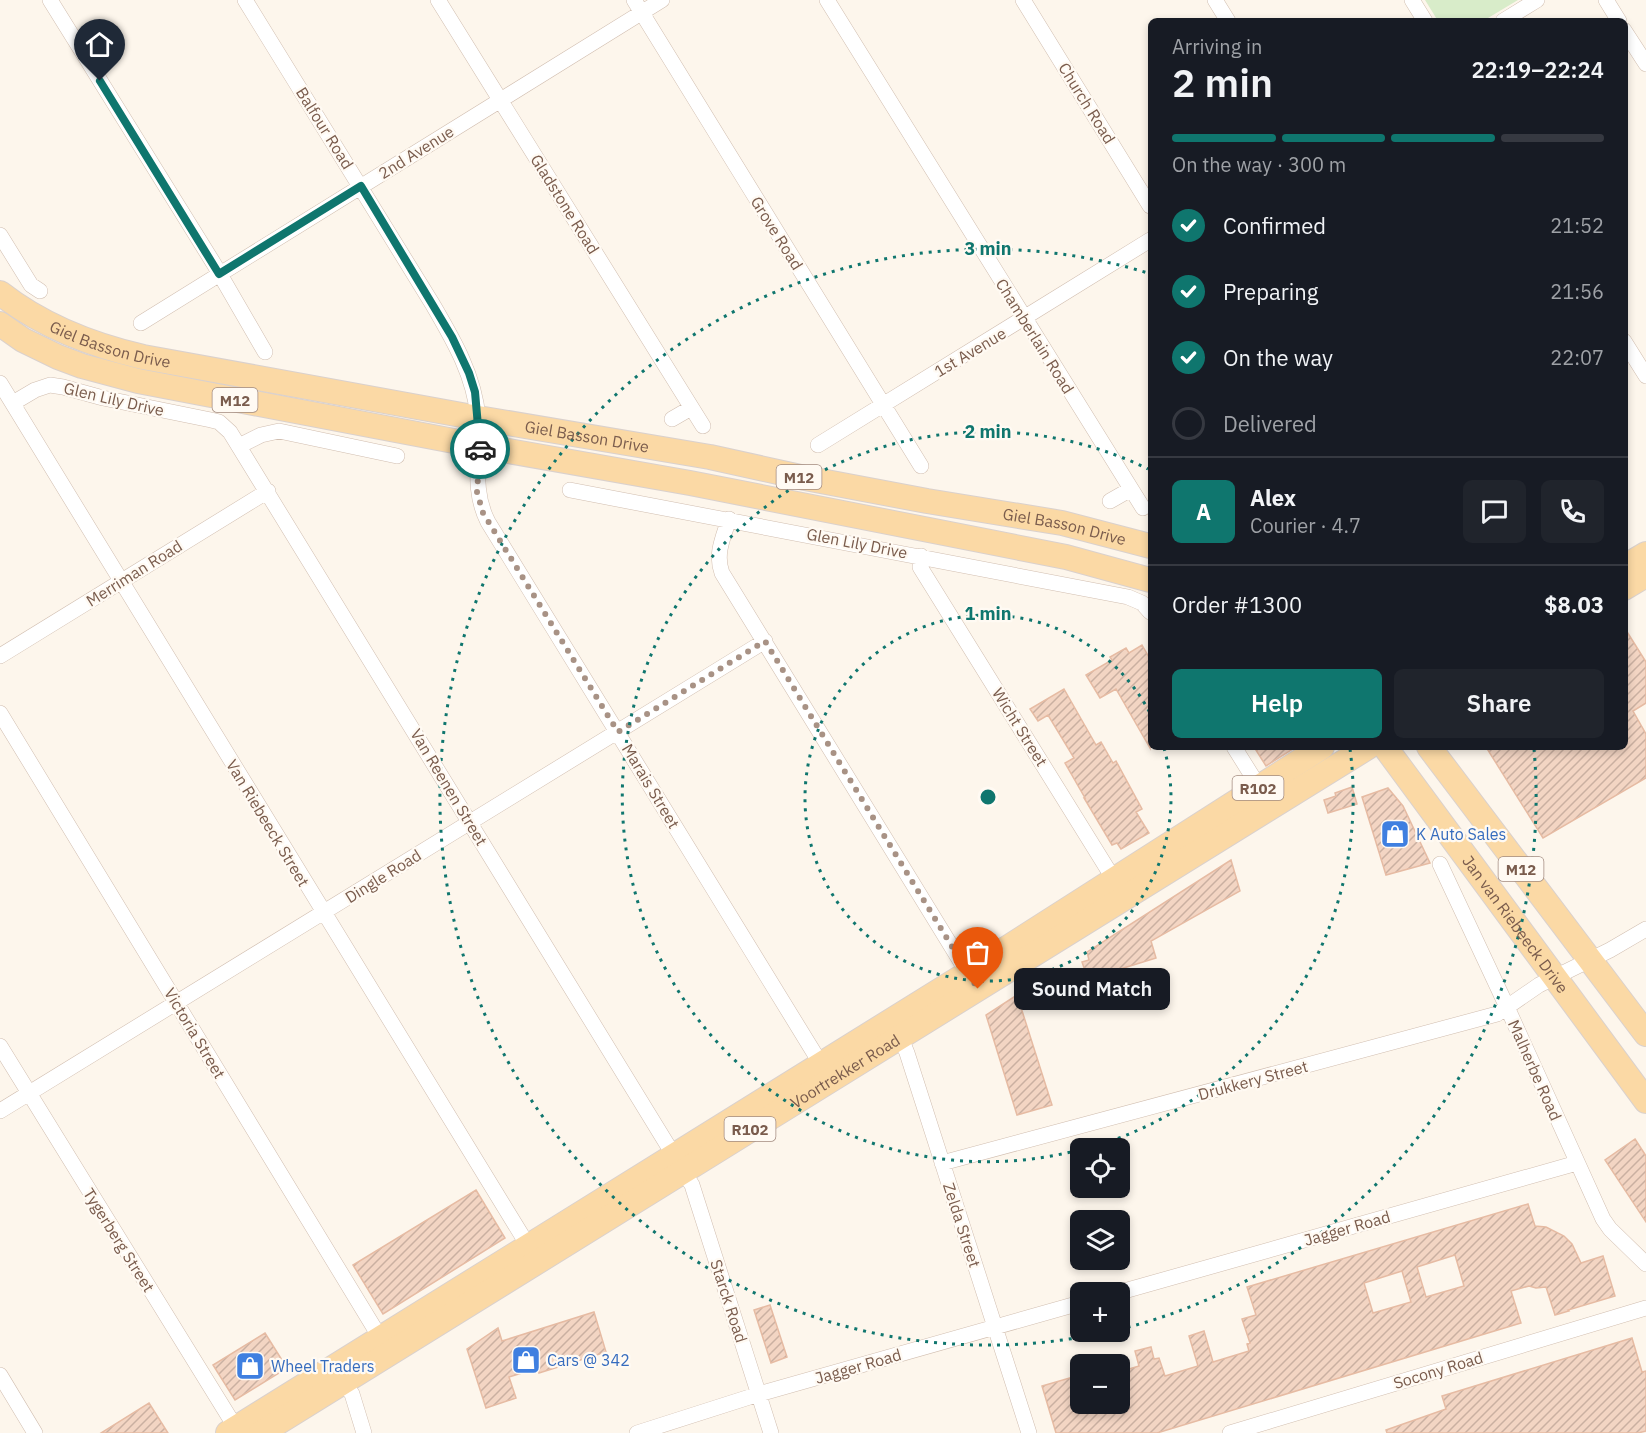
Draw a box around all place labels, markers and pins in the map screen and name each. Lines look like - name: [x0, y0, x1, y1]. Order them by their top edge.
- pin: [74, 19, 125, 81]
- centre of rings: [978, 787, 998, 807]
- shop icon: K Auto Sales: [1379, 818, 1411, 850]
- place label: K Auto Sales: [1416, 824, 1506, 844]
- pin: [952, 927, 1003, 989]
- callout: Sound Match: [1014, 968, 1170, 1010]
- shop icon: Cars @ 342: [510, 1344, 542, 1376]
- shop icon: Wheel Traders: [234, 1350, 266, 1382]
- place label: Cars @ 342: [547, 1350, 630, 1370]
- place label: Wheel Traders: [271, 1356, 375, 1376]

